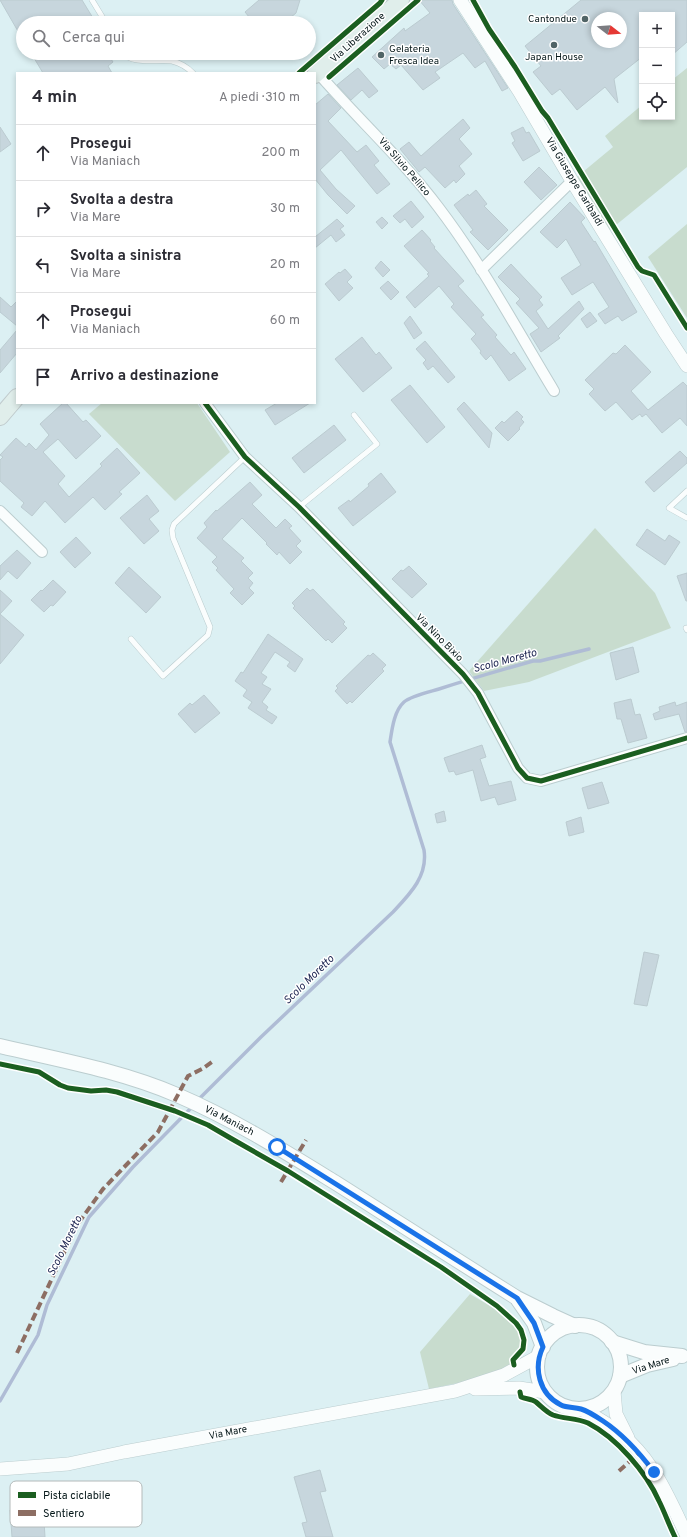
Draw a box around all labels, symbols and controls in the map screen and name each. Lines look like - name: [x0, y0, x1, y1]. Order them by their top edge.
- street label: Via Liberazione: [328, 10, 388, 66]
- north arrow: [591, 12, 627, 48]
- map controls: [639, 12, 675, 120]
- button: +: [639, 12, 675, 48]
- place label: Cantondue: [528, 13, 577, 26]
- marker: Cantondue: [580, 14, 590, 24]
- search box: [16, 16, 316, 60]
- icon: search: [30, 27, 52, 49]
- text: Cerca qui: [62, 29, 125, 48]
- marker: Japan House: [549, 40, 559, 50]
- place label: Gelateria Fresca Idea: [389, 43, 439, 68]
- button: −: [639, 48, 675, 84]
- marker: Gelateria Fresca Idea: [376, 50, 386, 60]
- place label: Japan House: [525, 51, 583, 64]
- button: locate: [639, 84, 675, 120]
- text: 4 min: [32, 87, 77, 109]
- text: A piedi · 310 m: [219, 90, 300, 106]
- text: Prosegui: [70, 135, 131, 154]
- street label: Via Silvio Pellico: [375, 135, 433, 199]
- street label: Via Giuseppe Garibaldi: [542, 135, 606, 229]
- icon: ahead: [32, 142, 54, 164]
- text: 200 m: [261, 145, 300, 161]
- text: Via Maniach: [70, 154, 140, 170]
- text: Svolta a destra: [70, 191, 173, 210]
- icon: right: [32, 198, 54, 220]
- text: 30 m: [270, 201, 300, 217]
- text: Via Mare: [70, 210, 120, 226]
- text: Svolta a sinistra: [70, 247, 181, 266]
- icon: left: [32, 254, 54, 276]
- text: 20 m: [270, 257, 300, 273]
- text: Via Mare: [70, 266, 120, 282]
- text: Prosegui: [70, 303, 131, 322]
- icon: ahead: [32, 310, 54, 332]
- text: 60 m: [270, 313, 300, 329]
- text: Via Maniach: [70, 322, 140, 338]
- icon: arrive: [32, 366, 54, 388]
- text: Arrivo a destinazione: [70, 367, 219, 386]
- street label: Via Nino Bixio: [412, 611, 466, 665]
- water label: Scolo Moretto: [472, 646, 538, 676]
- water label: Scolo Moretto: [281, 952, 337, 1008]
- street label: Via Maniach: [202, 1103, 256, 1139]
- route start: [268, 1138, 286, 1156]
- water label: Scolo Moretto: [44, 1213, 86, 1278]
- street label: Via Mare: [631, 1354, 671, 1378]
- street label: Via Mare: [208, 1423, 248, 1443]
- route end: [645, 1463, 663, 1481]
- legend: [10, 1481, 142, 1527]
- text: Pista ciclabile: [43, 1489, 111, 1503]
- text: Sentiero: [43, 1507, 84, 1521]

